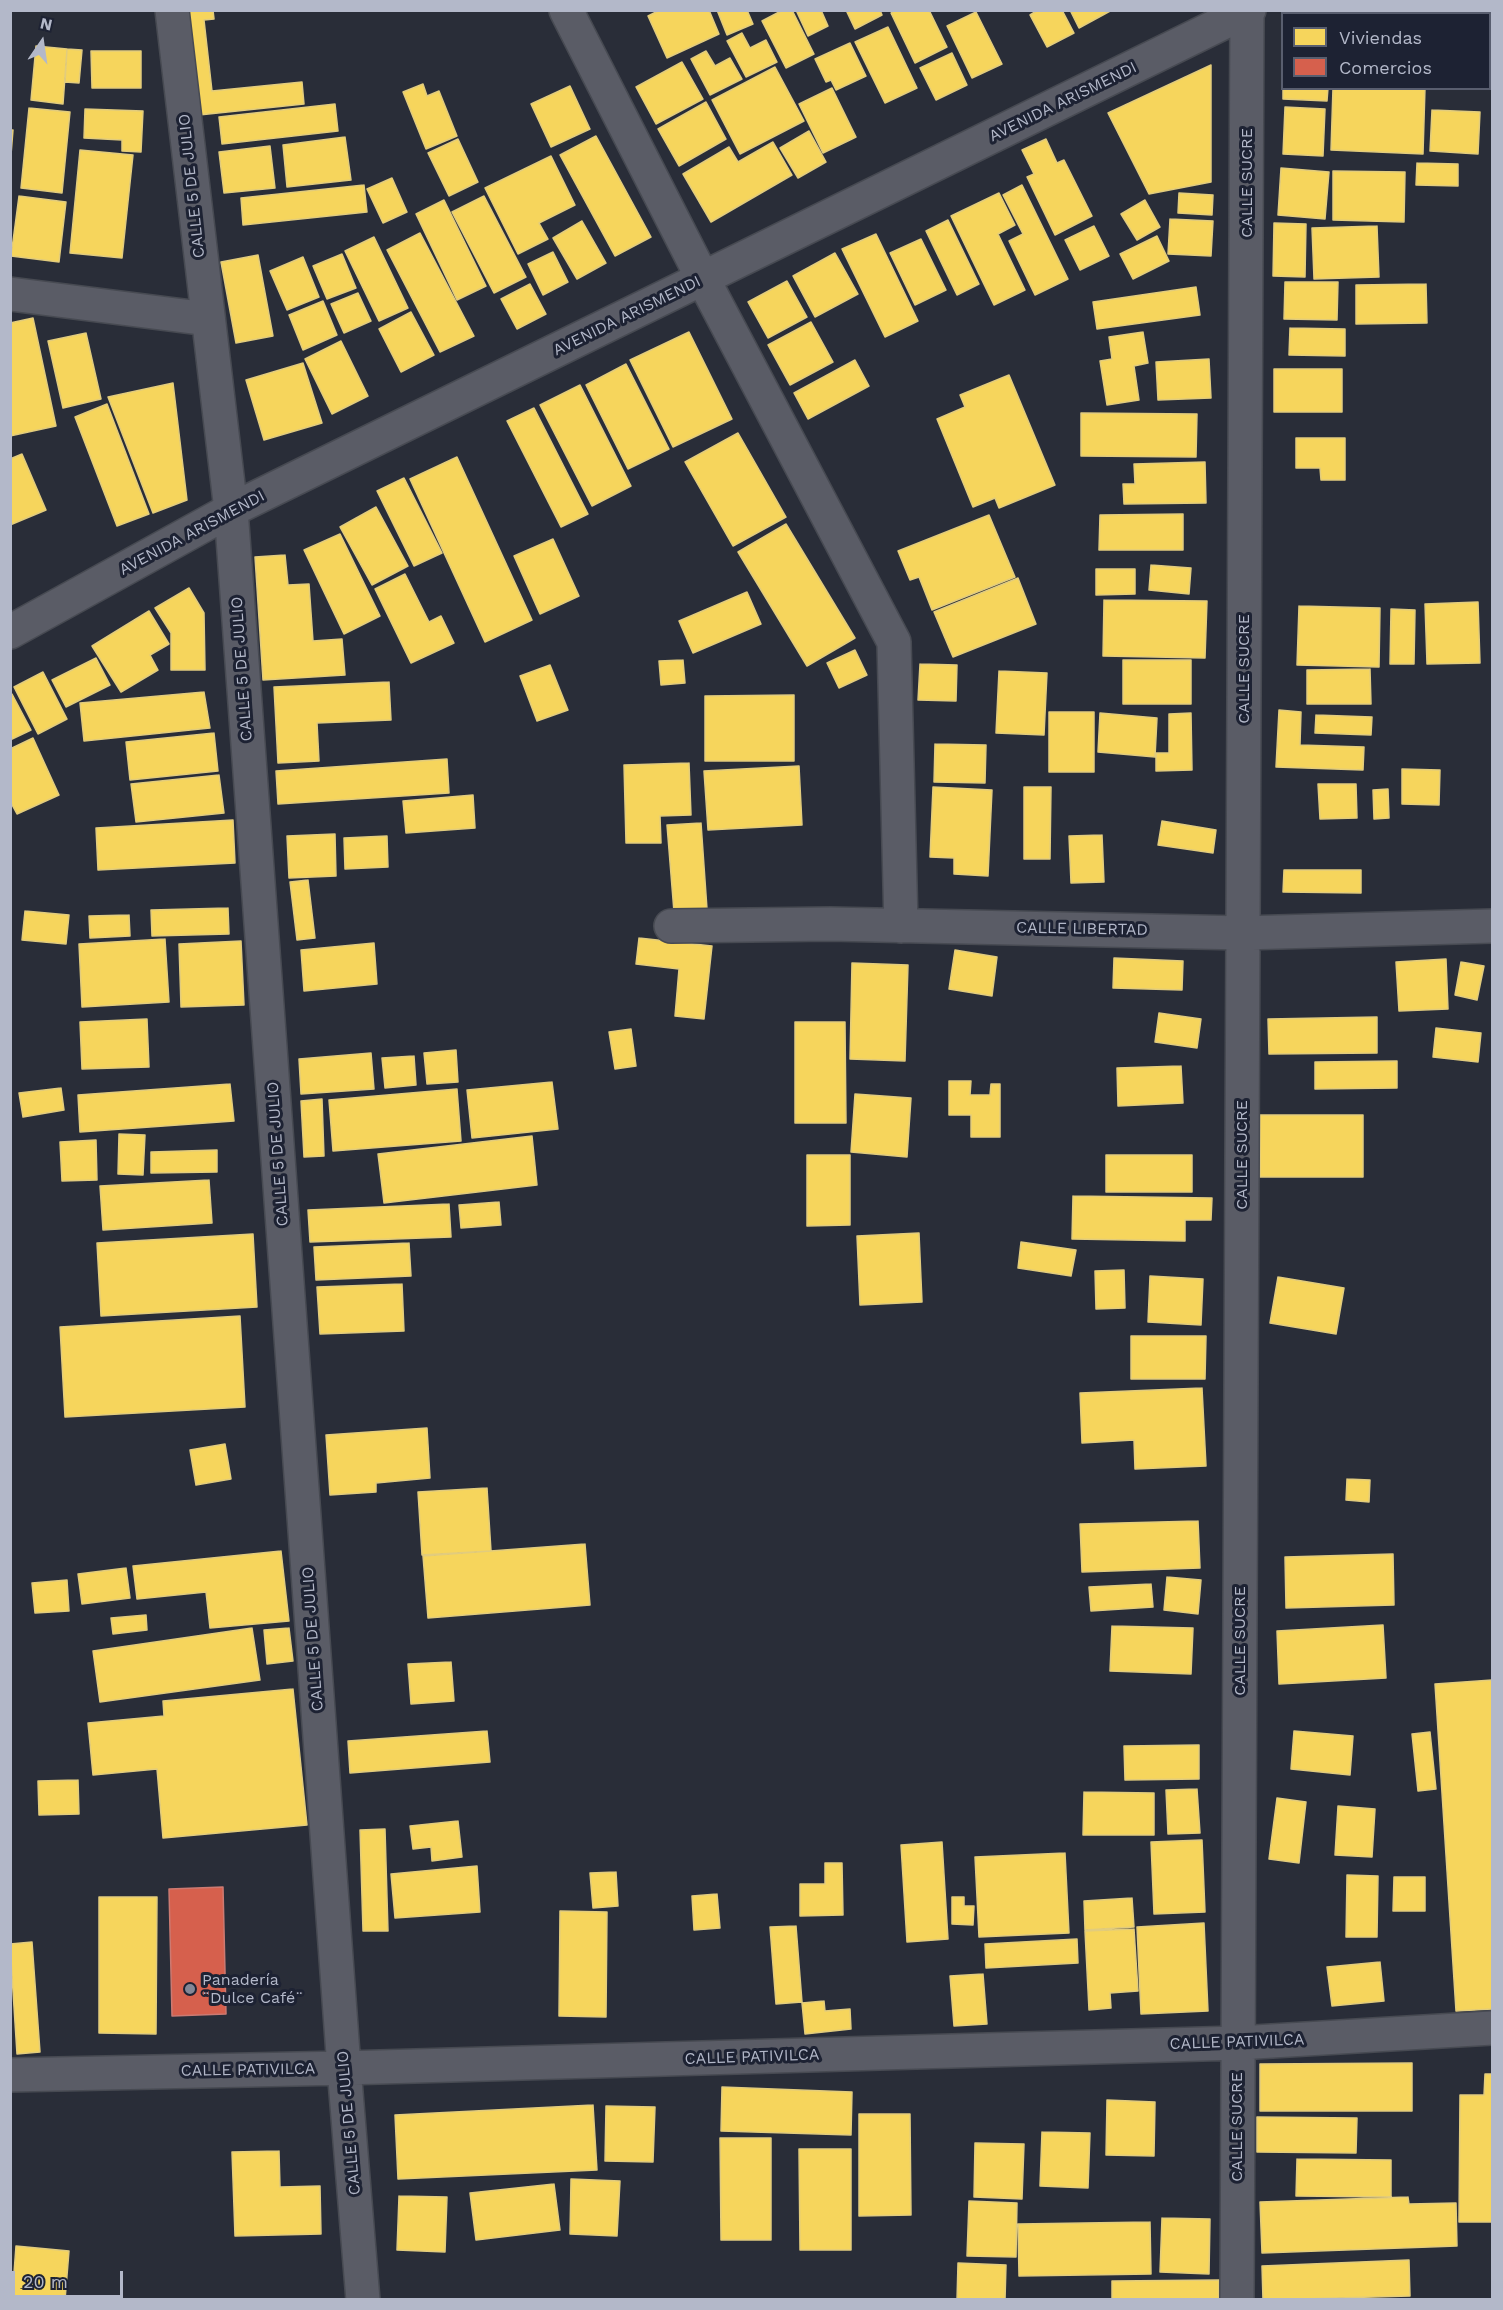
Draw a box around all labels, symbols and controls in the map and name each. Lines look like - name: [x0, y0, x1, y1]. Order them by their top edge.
- north arrow: [12, 12, 72, 72]
- legend: [1281, 12, 1491, 90]
- text: N: [38, 13, 54, 35]
- text: Viviendas: [1339, 27, 1422, 48]
- text: Comercios: [1339, 57, 1432, 78]
- street label: AVENIDA ARISMENDI: [986, 58, 1140, 146]
- street label: CALLE 5 DE JULIO: [175, 113, 209, 259]
- street label: CALLE SUCRE: [1237, 128, 1257, 238]
- street label: AVENIDA ARISMENDI: [550, 272, 704, 360]
- street label: AVENIDA ARISMENDI: [116, 487, 268, 579]
- street label: CALLE 5 DE JULIO: [227, 596, 257, 742]
- street label: CALLE SUCRE: [1234, 614, 1254, 724]
- street label: CALLE LIBERTAD: [1016, 918, 1148, 940]
- street label: CALLE 5 DE JULIO: [263, 1081, 293, 1227]
- street label: CALLE SUCRE: [1232, 1100, 1252, 1210]
- street label: CALLE 5 DE JULIO: [298, 1566, 328, 1712]
- street label: CALLE SUCRE: [1230, 1586, 1250, 1696]
- place label: Panadería ¨Dulce Café¨: [202, 1970, 303, 2008]
- marker: Panadería ¨Dulce Café¨: [183, 1982, 197, 1996]
- street label: CALLE PATIVILCA: [1169, 2030, 1305, 2054]
- street label: CALLE PATIVILCA: [684, 2045, 820, 2069]
- street label: CALLE 5 DE JULIO: [333, 2050, 365, 2196]
- street label: CALLE PATIVILCA: [180, 2059, 316, 2081]
- street label: CALLE SUCRE: [1227, 2072, 1247, 2182]
- scale bar: [15, 2259, 126, 2297]
- text: 20 m: [23, 2271, 68, 2292]

